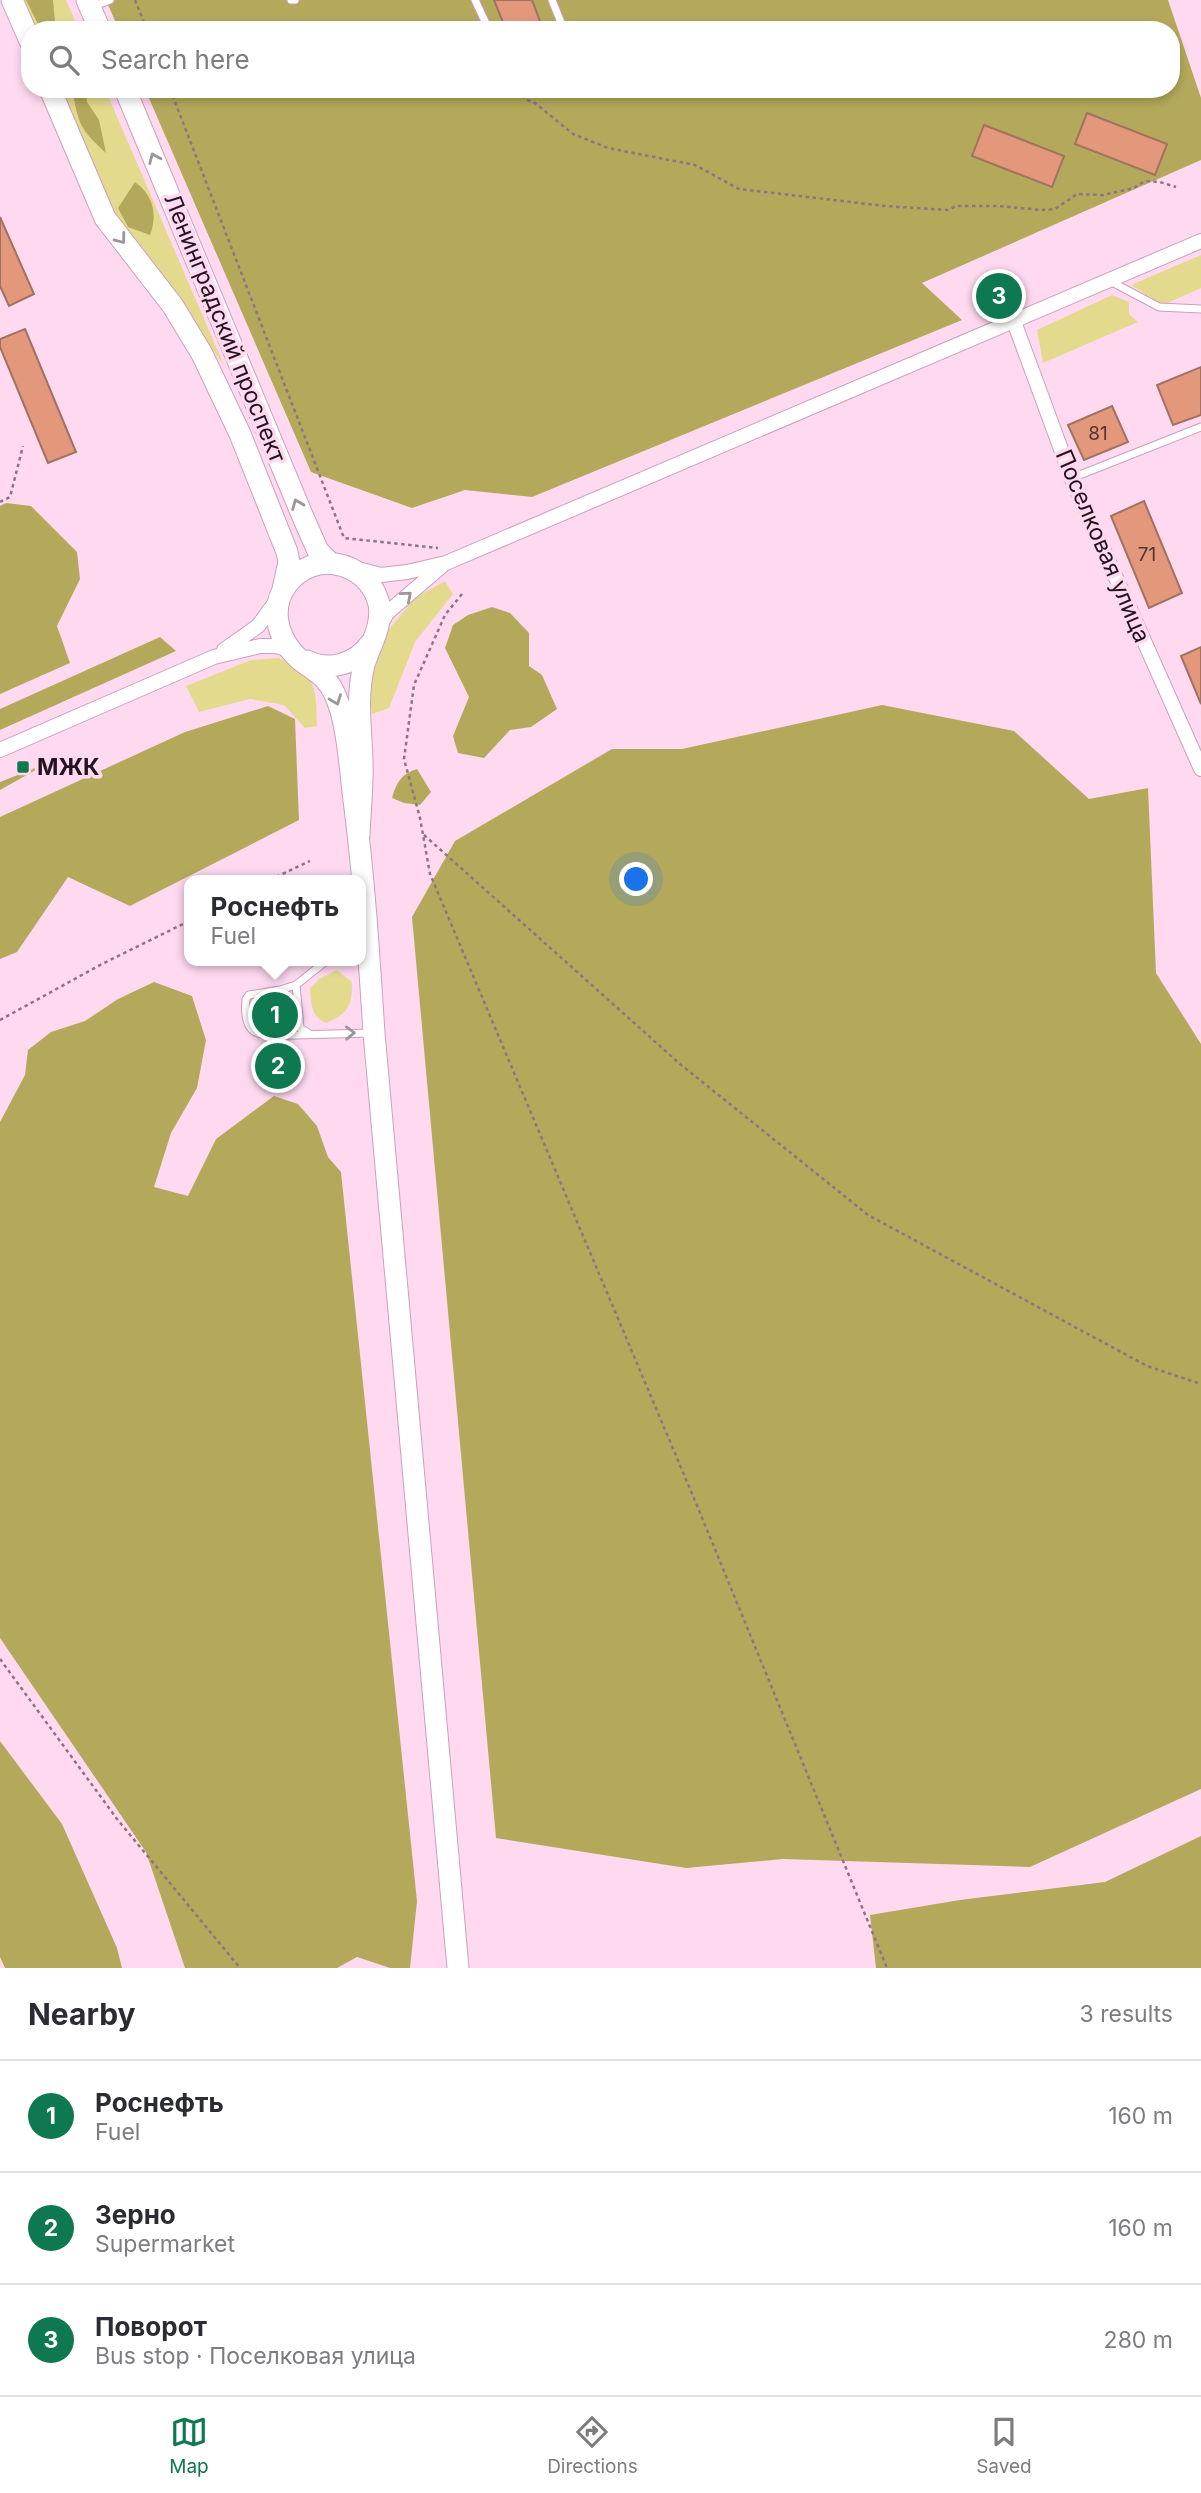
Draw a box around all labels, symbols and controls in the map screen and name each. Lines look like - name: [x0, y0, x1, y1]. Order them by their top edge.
- search box: [21, 21, 1180, 98]
- icon: search: [45, 41, 83, 79]
- text: Search here: [101, 44, 250, 75]
- one-way arrow: [148, 152, 162, 165]
- street label: Ленинградский проспект: [158, 190, 292, 467]
- one-way arrow: [112, 231, 125, 244]
- pin: 3: [976, 270, 1022, 322]
- house number: 81: [1088, 422, 1108, 445]
- street label: Поселковая улица: [1050, 445, 1156, 647]
- one-way arrow: [292, 498, 306, 510]
- house number: 71: [1138, 543, 1156, 566]
- one-way arrow: [399, 592, 412, 604]
- one-way arrow: [328, 693, 342, 705]
- place label: МЖК: [37, 753, 100, 781]
- marker: МЖК: [15, 759, 31, 775]
- your location: [619, 862, 653, 896]
- popup: [184, 875, 366, 966]
- text: Роснефть: [211, 891, 339, 922]
- text: Fuel: [211, 922, 256, 950]
- pin: 1: [252, 989, 298, 1041]
- one-way arrow: [346, 1025, 356, 1041]
- pin: 2: [255, 1040, 301, 1092]
- text: Nearby: [28, 1996, 136, 2032]
- text: 3 results: [1080, 2000, 1173, 2028]
- text: Роснефть: [95, 2087, 224, 2118]
- text: 1: [46, 2102, 56, 2130]
- text: 160 m: [1108, 2102, 1173, 2130]
- text: Fuel: [95, 2118, 140, 2146]
- text: Зерно: [95, 2199, 176, 2230]
- text: 2: [44, 2214, 58, 2242]
- text: 160 m: [1108, 2214, 1173, 2242]
- text: Supermarket: [95, 2230, 235, 2258]
- text: Поворот: [95, 2311, 207, 2342]
- text: 3: [44, 2326, 58, 2354]
- text: 280 m: [1104, 2326, 1173, 2354]
- text: Bus stop · Поселковая улица: [95, 2342, 416, 2370]
- tab: Map: [169, 2413, 209, 2478]
- tab: Directions: [547, 2413, 638, 2478]
- tab: Saved: [976, 2413, 1032, 2478]

